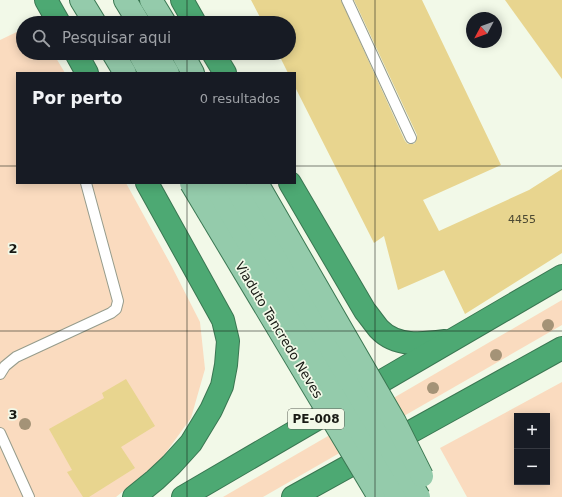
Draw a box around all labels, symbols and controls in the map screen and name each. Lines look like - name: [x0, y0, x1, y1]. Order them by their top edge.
- north arrow: [466, 12, 502, 48]
- search box: [16, 16, 296, 60]
- icon: search: [30, 27, 52, 49]
- text: Pesquisar aqui: [62, 29, 171, 47]
- text: Por perto: [32, 88, 122, 108]
- text: 0 resultados: [200, 91, 280, 106]
- house number: 4455: [508, 213, 536, 226]
- text: 2: [8, 241, 18, 256]
- street label: Viaduto Tancredo Neves: [232, 259, 326, 401]
- text: 3: [8, 407, 18, 422]
- road number: PE-008: [288, 409, 344, 429]
- map controls: [514, 413, 550, 485]
- button: +: [514, 413, 550, 449]
- button: −: [514, 449, 550, 485]

